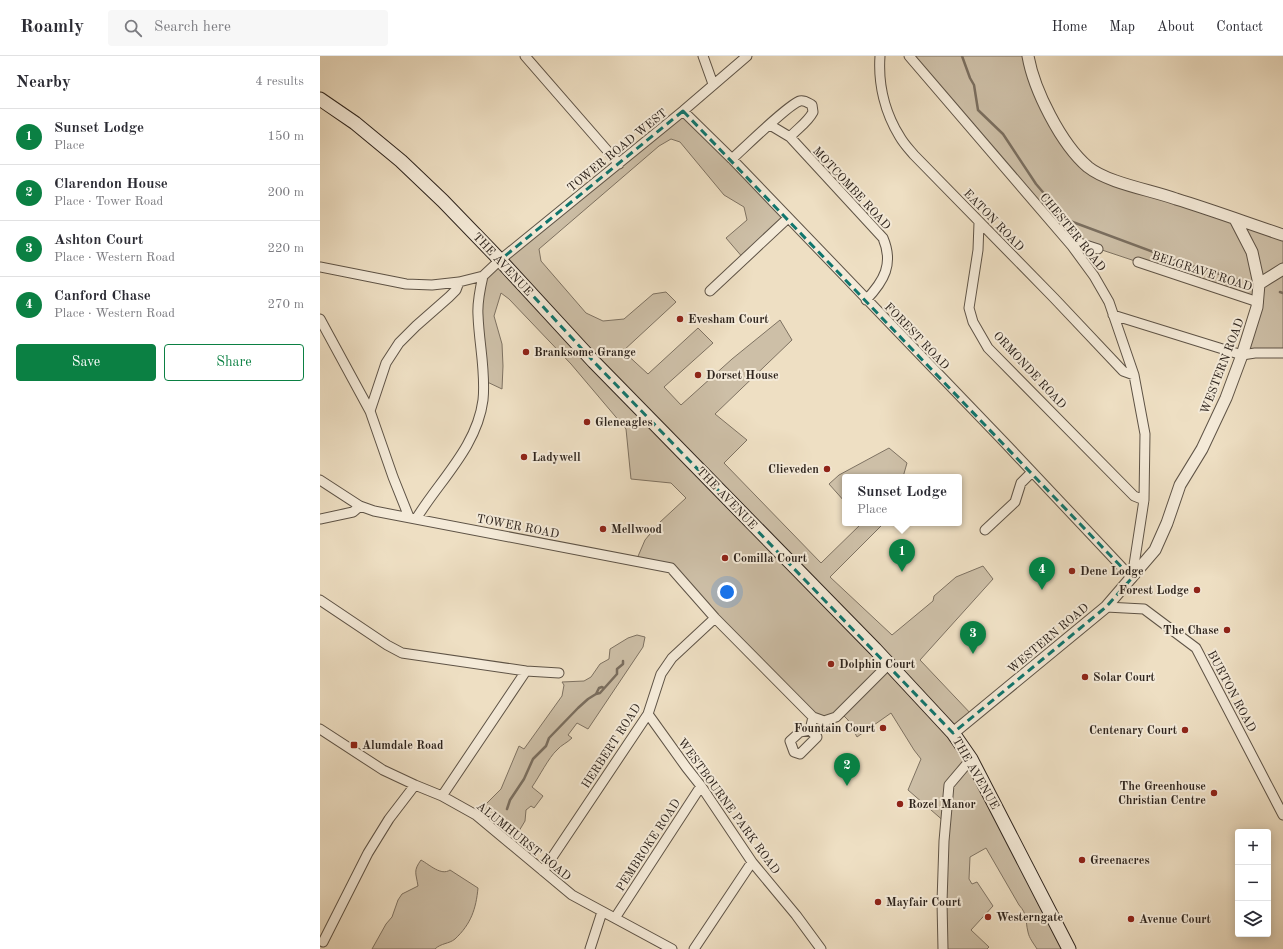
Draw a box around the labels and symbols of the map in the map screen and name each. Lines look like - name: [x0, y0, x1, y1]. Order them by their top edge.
- street label: TOWER ROAD WEST: [566, 107, 670, 195]
- street label: MOTCOMBE ROAD: [810, 145, 893, 232]
- street label: EATON ROAD: [961, 187, 1026, 254]
- street label: CHESTER ROAD: [1037, 191, 1107, 274]
- street label: THE AVENUE: [470, 231, 534, 299]
- street label: BELGRAVE ROAD: [1150, 250, 1253, 294]
- street label: FOREST ROAD: [882, 301, 951, 372]
- marker: Evesham Court: [675, 314, 685, 324]
- place label: Evesham Court: [688, 314, 769, 326]
- street label: WESTERN ROAD: [1199, 317, 1247, 416]
- street label: ORMONDE ROAD: [991, 330, 1068, 412]
- marker: Branksome Grange: [521, 347, 531, 357]
- place label: Branksome Grange: [534, 347, 636, 359]
- marker: Dorset House: [693, 370, 703, 380]
- place label: Dorset House: [706, 370, 779, 382]
- marker: Gleneagles: [582, 417, 592, 427]
- place label: Gleneagles: [595, 417, 653, 429]
- marker: Ladywell: [519, 452, 529, 462]
- place label: Ladywell: [532, 452, 581, 464]
- place label: Clieveden: [768, 464, 819, 476]
- marker: Clieveden: [822, 464, 832, 474]
- street label: THE AVENUE: [694, 465, 759, 532]
- street label: TOWER ROAD: [476, 513, 560, 541]
- marker: Mellwood: [598, 524, 608, 534]
- place label: Mellwood: [611, 524, 662, 536]
- pin: 1: [889, 539, 915, 572]
- marker: Comilla Court: [720, 553, 730, 563]
- place label: Comilla Court: [733, 553, 808, 565]
- pin: 4: [1029, 557, 1055, 590]
- marker: Dene Lodge: [1067, 566, 1077, 576]
- place label: Dene Lodge: [1080, 566, 1144, 578]
- your location: [717, 582, 737, 602]
- place label: Forest Lodge: [1119, 585, 1189, 597]
- marker: Forest Lodge: [1192, 585, 1202, 595]
- street label: WESTERN ROAD: [1006, 602, 1091, 676]
- pin: 3: [960, 621, 986, 654]
- place label: The Chase: [1163, 625, 1219, 637]
- marker: The Chase: [1222, 625, 1232, 635]
- street label: BURTON ROAD: [1205, 649, 1258, 734]
- marker: Dolphin Court: [826, 659, 836, 669]
- place label: Dolphin Court: [839, 659, 916, 671]
- marker: Solar Court: [1080, 672, 1090, 682]
- place label: Solar Court: [1093, 672, 1156, 684]
- street label: HERBERT ROAD: [580, 702, 644, 791]
- place label: Fountain Court: [794, 723, 876, 735]
- marker: Fountain Court: [878, 723, 888, 733]
- place label: Centenary Court: [1089, 725, 1178, 737]
- marker: Centenary Court: [1180, 725, 1190, 735]
- street label: THE AVENUE: [950, 735, 1001, 812]
- street label: WESTBOURNE PARK ROAD: [675, 736, 781, 877]
- marker: Alumdale Road: [349, 740, 359, 750]
- place label: Alumdale Road: [362, 740, 444, 752]
- pin: 2: [834, 753, 860, 786]
- place label: The Greenhouse Christian Centre: [1118, 781, 1206, 807]
- marker: The Greenhouse Christian Centre: [1209, 788, 1219, 798]
- street label: PEMBROKE ROAD: [615, 797, 683, 894]
- marker: Rozel Manor: [895, 799, 905, 809]
- place label: Rozel Manor: [908, 799, 976, 811]
- street label: ALUMHURST ROAD: [474, 800, 573, 883]
- marker: Greenacres: [1077, 855, 1087, 865]
- place label: Greenacres: [1090, 855, 1150, 867]
- marker: Mayfair Court: [873, 897, 883, 907]
- place label: Mayfair Court: [886, 897, 962, 909]
- marker: Westerngate: [983, 912, 993, 922]
- place label: Westerngate: [996, 912, 1064, 924]
- marker: Avenue Court: [1126, 914, 1136, 924]
- place label: Avenue Court: [1139, 914, 1211, 926]

